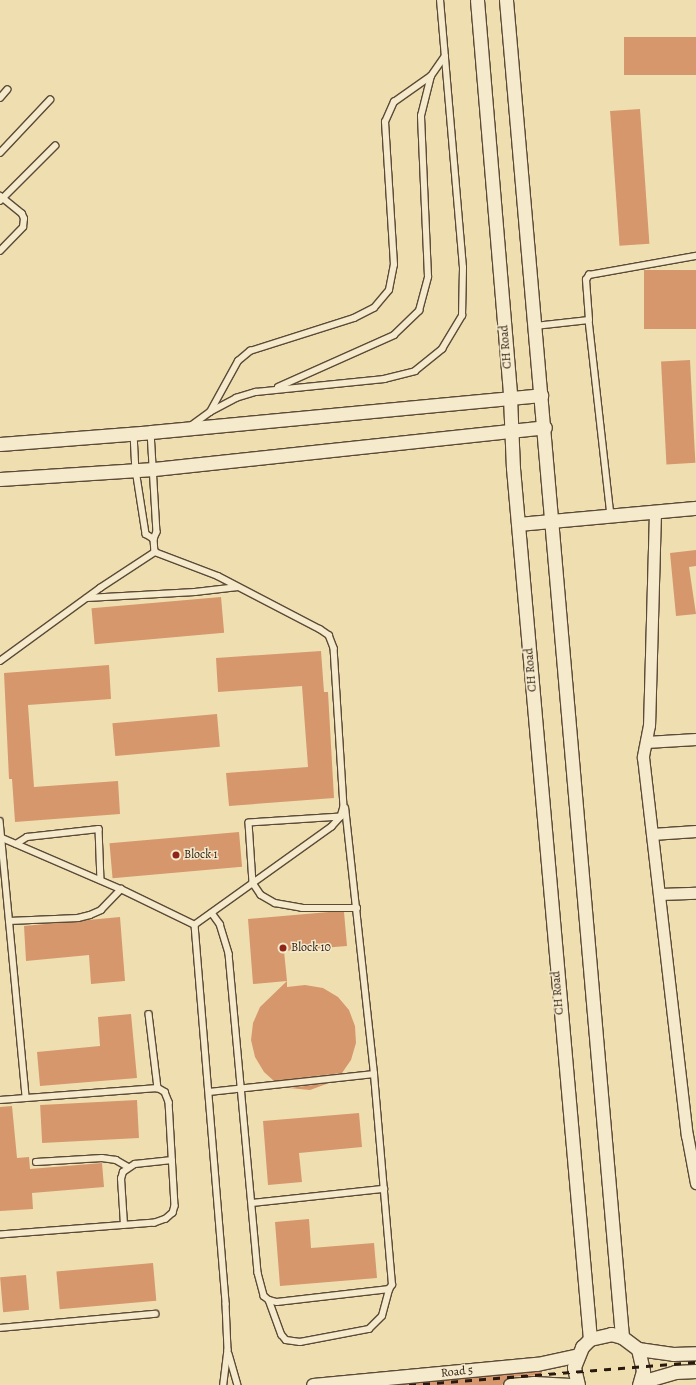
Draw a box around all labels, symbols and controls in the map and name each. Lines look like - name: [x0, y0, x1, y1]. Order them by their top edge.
- street label: CH Road: [497, 324, 515, 370]
- street label: CH Road: [522, 647, 540, 693]
- place label: Block 1: [184, 848, 218, 862]
- marker: Block 1: [171, 850, 181, 860]
- place label: Block 10: [291, 941, 331, 955]
- marker: Block 10: [278, 943, 288, 953]
- street label: CH Road: [549, 970, 567, 1016]
- street label: Road 5: [440, 1363, 474, 1381]

